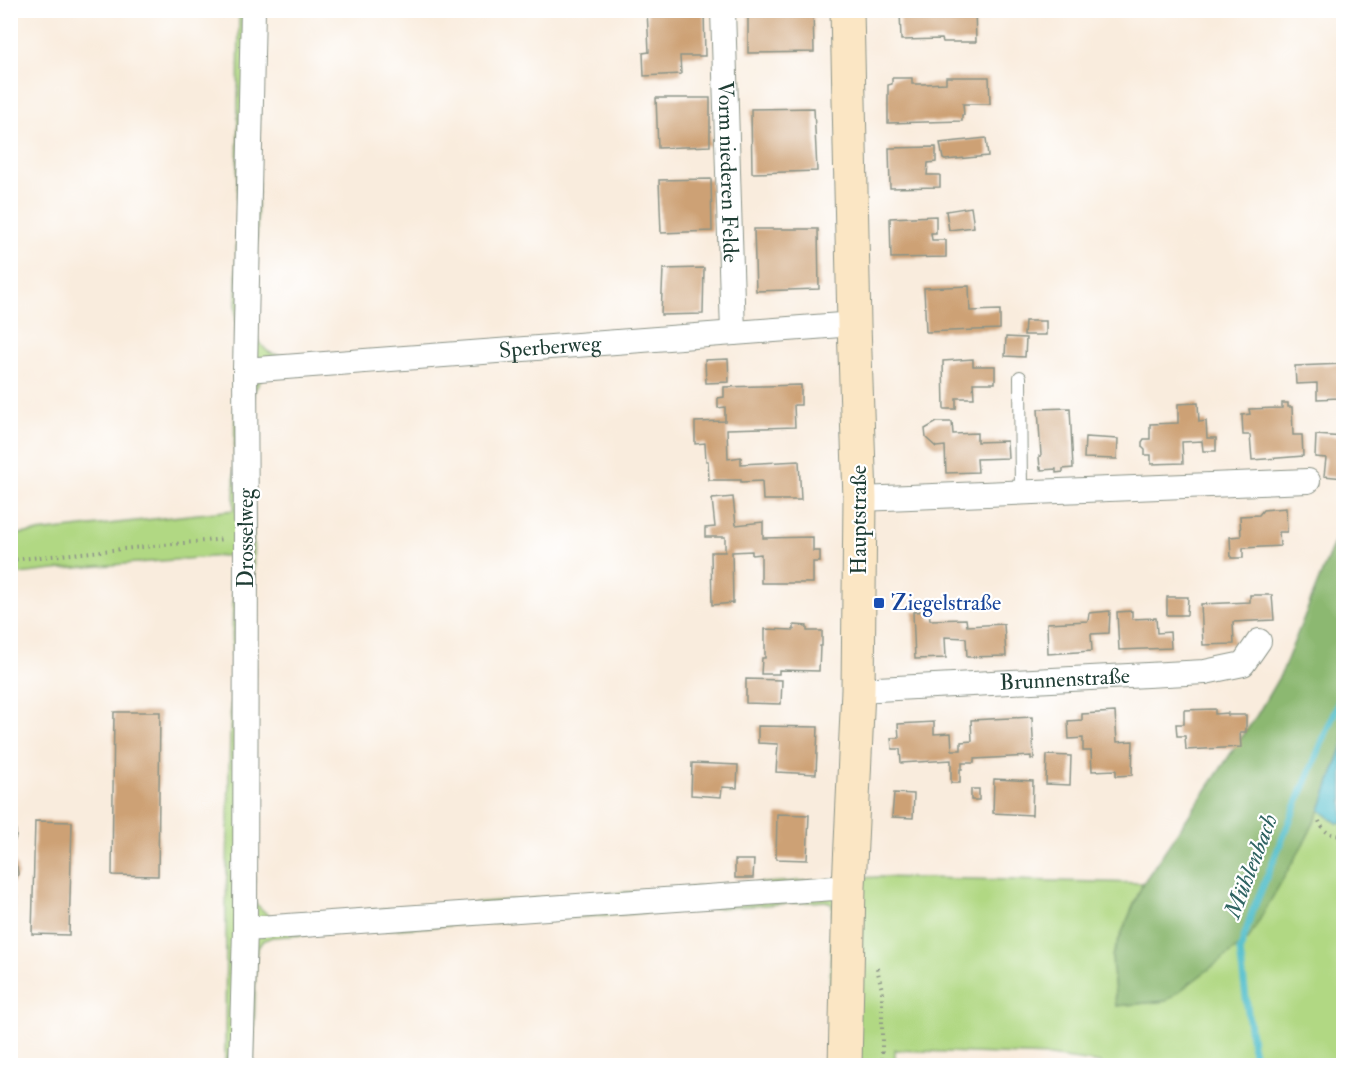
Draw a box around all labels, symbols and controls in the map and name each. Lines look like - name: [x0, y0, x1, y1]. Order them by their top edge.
- street label: Vorm niederen Felde: [711, 81, 745, 263]
- street label: Sperberweg: [498, 329, 603, 365]
- street label: Hauptstraße: [845, 465, 874, 575]
- street label: Drosselweg: [232, 487, 260, 588]
- place label: Ziegelstraße: [891, 589, 1001, 617]
- marker: Ziegelstraße: [872, 596, 886, 610]
- street label: Brunnenstraße: [999, 662, 1130, 697]
- water label: Mühlenbach: [1216, 809, 1285, 925]

